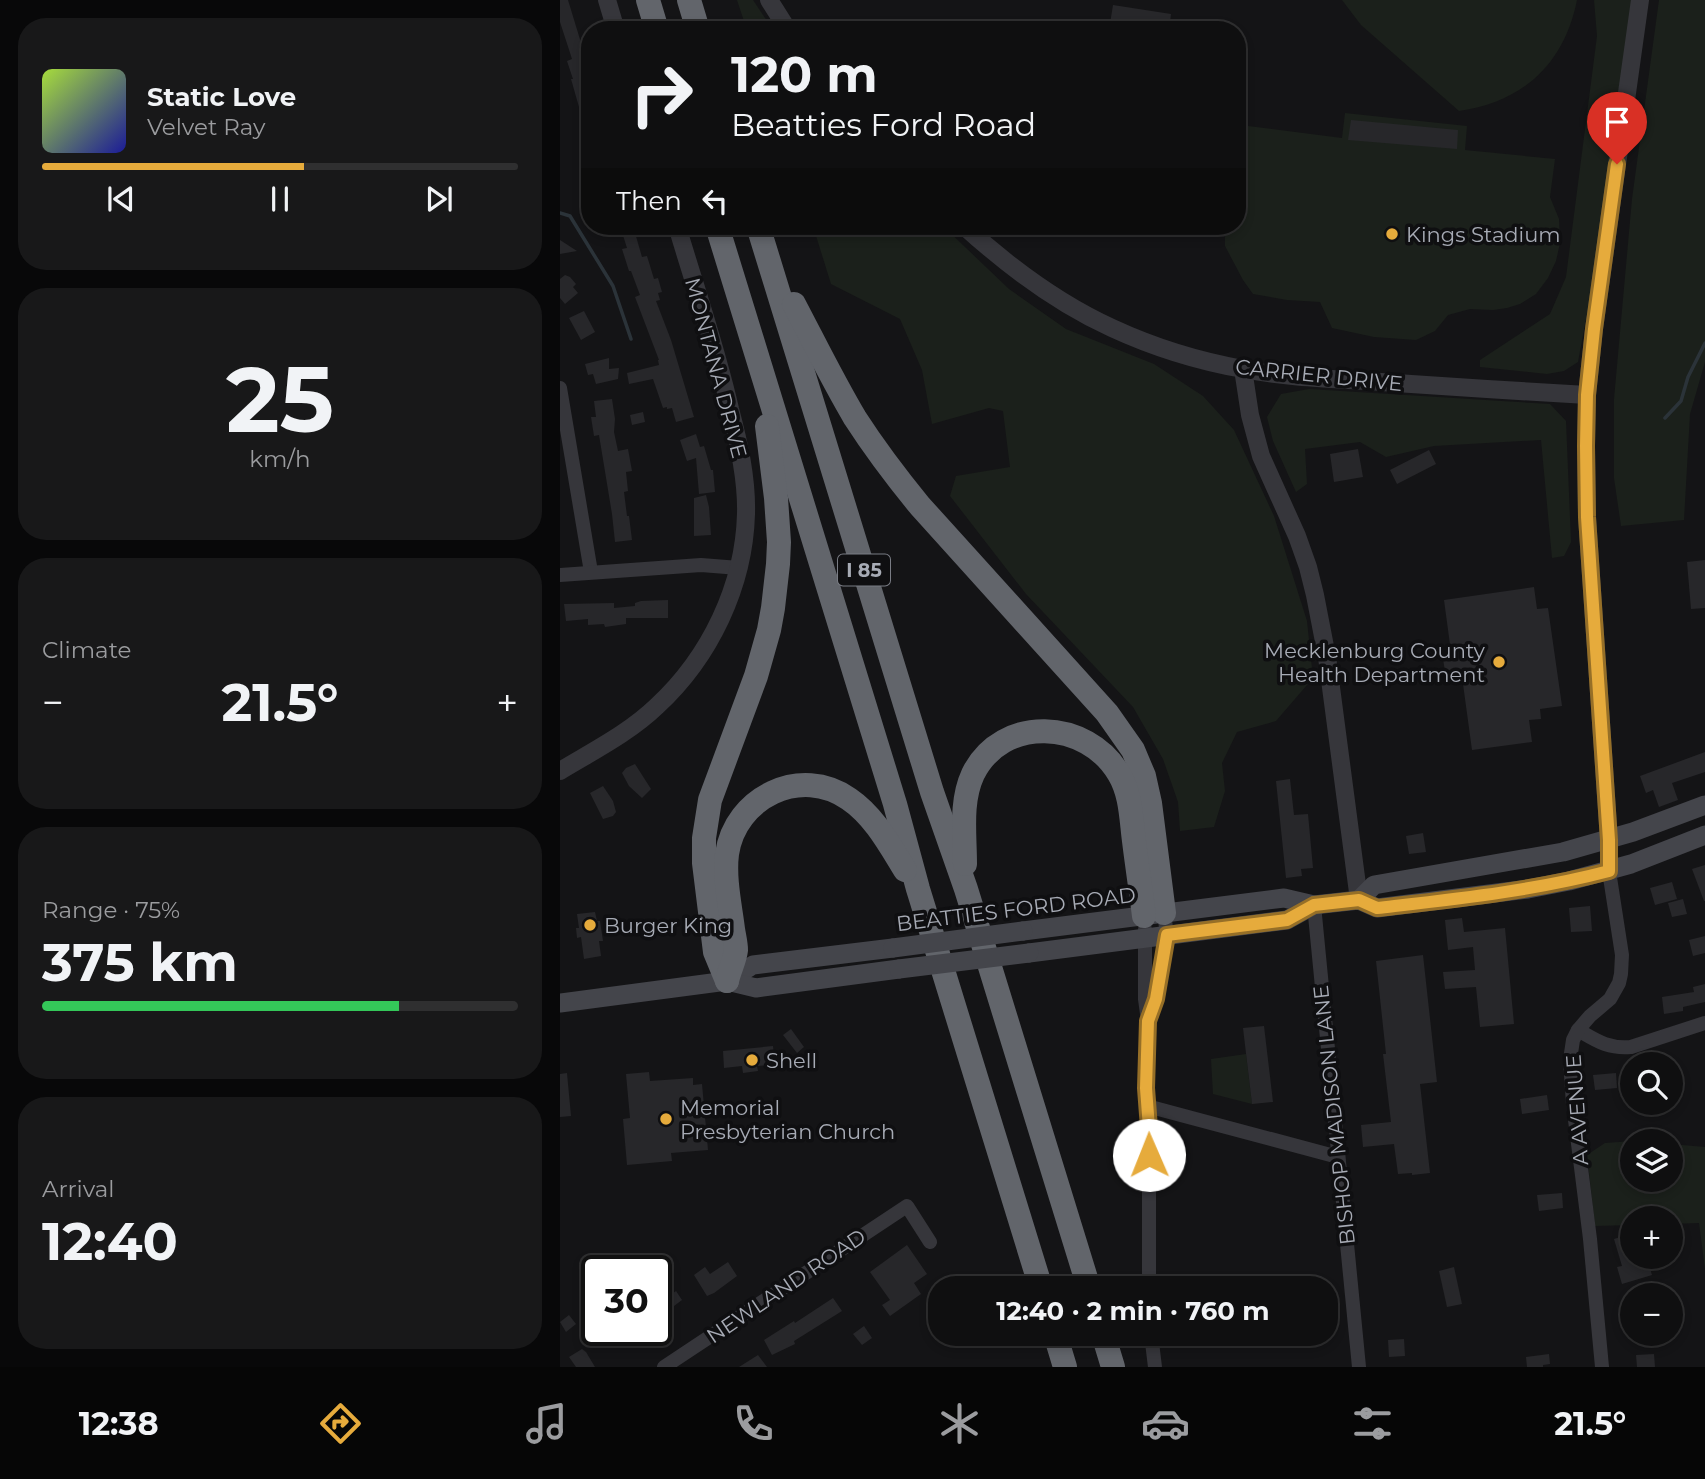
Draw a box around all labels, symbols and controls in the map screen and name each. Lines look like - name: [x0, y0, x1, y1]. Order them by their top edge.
- text: 120 m: [731, 45, 878, 104]
- icon: right: [616, 49, 707, 140]
- text: Static Love: [147, 81, 296, 113]
- pin: [1587, 92, 1647, 164]
- icon: arrive: [1598, 103, 1636, 141]
- text: Beatties Ford Road: [731, 105, 1036, 144]
- text: Velvet Ray: [147, 113, 265, 141]
- icon: previous: [102, 180, 140, 218]
- icon: pause: [261, 180, 299, 218]
- icon: next: [420, 180, 458, 218]
- icon: left: [696, 182, 734, 220]
- text: Then: [616, 185, 682, 217]
- place label: Kings Stadium: [1406, 222, 1561, 247]
- marker: Kings Stadium: [1384, 226, 1400, 242]
- street label: MONTANA DRIVE: [680, 275, 752, 461]
- text: 25: [226, 344, 334, 455]
- street label: CARRIER DRIVE: [1234, 354, 1404, 396]
- text: km/h: [249, 445, 311, 473]
- road number: I 85: [838, 554, 890, 586]
- text: Climate: [42, 636, 131, 664]
- place label: Mecklenburg County Health Department: [1264, 638, 1486, 687]
- marker: Mecklenburg County Health Department: [1491, 654, 1507, 670]
- text: 21.5°: [221, 671, 339, 734]
- text: −: [42, 679, 64, 726]
- text: +: [496, 679, 518, 726]
- street label: BEATTIES FORD ROAD: [895, 882, 1137, 936]
- text: Range · 75%: [42, 896, 180, 924]
- place label: Burger King: [604, 913, 732, 938]
- marker: Burger King: [582, 917, 598, 933]
- text: 375 km: [42, 931, 238, 994]
- street label: BISHOP MADISON LANE: [1308, 984, 1360, 1246]
- place label: Shell: [766, 1048, 817, 1073]
- marker: Shell: [744, 1052, 760, 1068]
- map controls: [1620, 1052, 1683, 1346]
- button: search: [1620, 1052, 1683, 1115]
- street label: A AVENUE: [1561, 1054, 1593, 1166]
- place label: Memorial Presbyterian Church: [680, 1095, 895, 1144]
- marker: Memorial Presbyterian Church: [658, 1111, 674, 1127]
- position arrow: [1112, 1118, 1186, 1192]
- button: layers: [1620, 1129, 1683, 1192]
- text: Arrival: [42, 1175, 115, 1203]
- button: +: [1620, 1206, 1683, 1269]
- text: 12:40: [42, 1210, 178, 1273]
- street label: NEWLAND ROAD: [702, 1224, 870, 1348]
- speed limit sign: 30: [581, 1255, 672, 1346]
- button: −: [1620, 1283, 1683, 1346]
- text: 12:40 · 2 min · 760 m: [996, 1295, 1270, 1327]
- icon: directions: [316, 1399, 365, 1448]
- icon: music: [522, 1399, 571, 1448]
- icon: phone: [729, 1399, 778, 1448]
- icon: climate: [935, 1399, 984, 1448]
- icon: car: [1141, 1399, 1190, 1448]
- icon: filters: [1348, 1399, 1397, 1448]
- text: 12:38: [79, 1404, 159, 1443]
- text: 21.5°: [1554, 1404, 1626, 1443]

